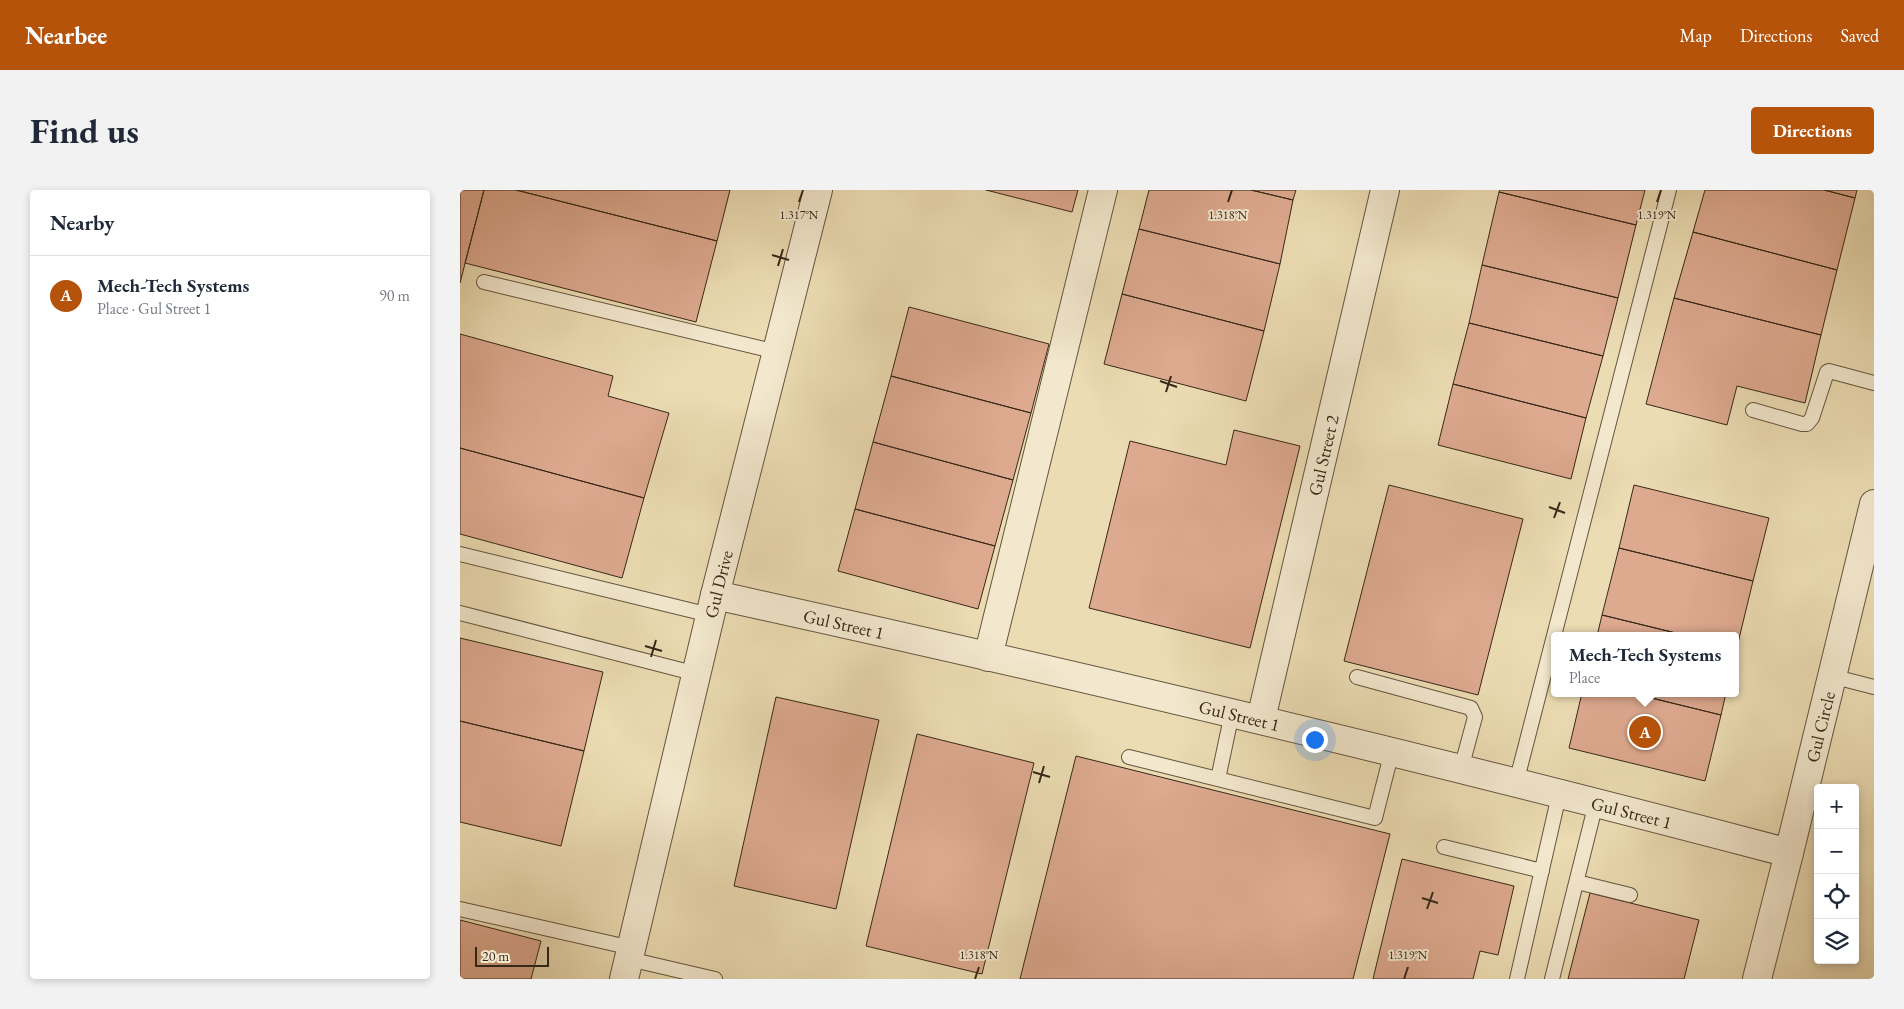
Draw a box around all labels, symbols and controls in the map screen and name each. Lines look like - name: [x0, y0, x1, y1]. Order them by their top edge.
- text: Nearbee: [25, 20, 107, 51]
- text: Map: [1680, 24, 1712, 47]
- text: Directions: [1740, 24, 1812, 47]
- text: Saved: [1840, 24, 1879, 47]
- button: Directions: [1751, 107, 1874, 154]
- text: Find us: [30, 108, 139, 153]
- text: 1.317°N: [780, 207, 819, 223]
- text: 1.318°N: [1209, 207, 1248, 223]
- text: 1.319°N: [1638, 207, 1677, 223]
- text: Nearby: [50, 209, 114, 236]
- text: Mech-Tech Systems: [97, 273, 249, 298]
- text: A: [60, 285, 72, 306]
- text: 90 m: [379, 285, 410, 306]
- text: Place · Gul Street 1: [97, 298, 211, 319]
- street label: Gul Street 2: [1302, 412, 1344, 498]
- street label: Gul Drive: [698, 548, 737, 620]
- street label: Gul Street 1: [801, 603, 887, 644]
- popup: [1551, 632, 1739, 697]
- text: Mech-Tech Systems: [1569, 642, 1721, 667]
- text: Place: [1569, 667, 1600, 688]
- street label: Gul Circle: [1800, 689, 1840, 765]
- street label: Gul Street 1: [1197, 694, 1282, 736]
- pin: A: [1629, 713, 1661, 751]
- your location: [1302, 727, 1328, 753]
- map controls: [1814, 784, 1859, 964]
- button: +: [1814, 784, 1859, 829]
- street label: Gul Street 1: [1589, 791, 1674, 833]
- button: −: [1814, 829, 1859, 874]
- button: locate: [1814, 874, 1859, 919]
- button: layers: [1814, 919, 1859, 964]
- scale bar: [475, 944, 549, 967]
- text: 20 m: [482, 947, 509, 965]
- text: 1.318°N: [960, 947, 999, 963]
- text: 1.319°N: [1389, 947, 1428, 963]

